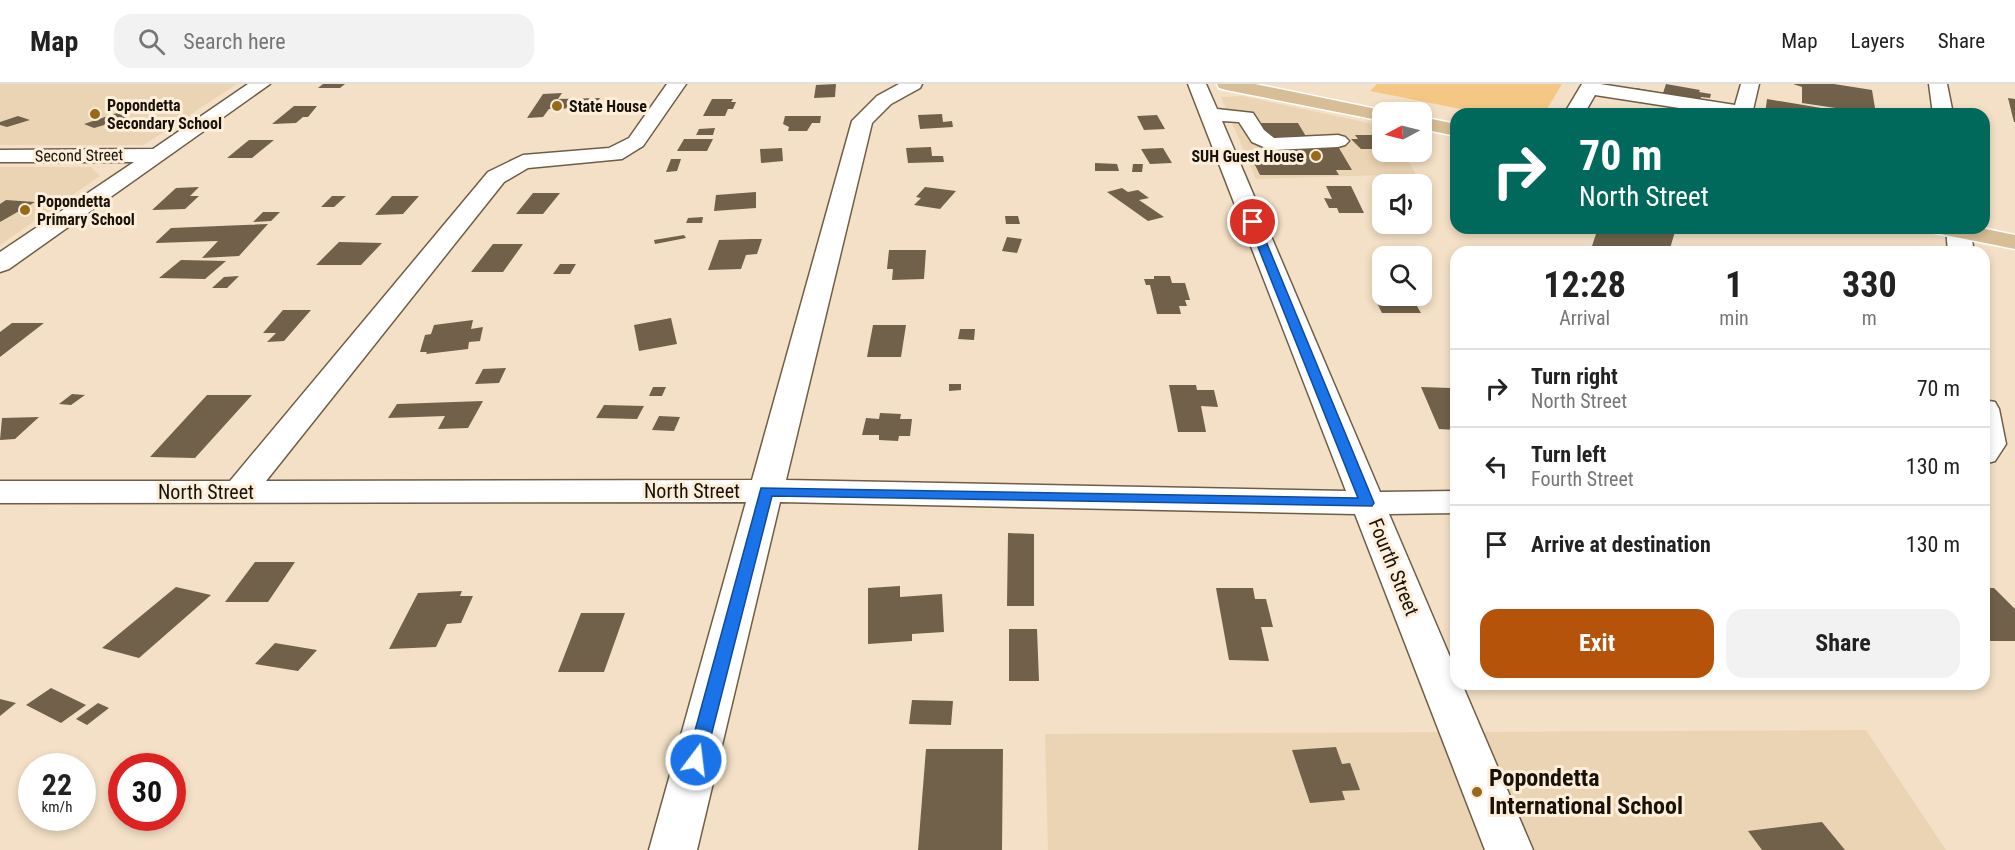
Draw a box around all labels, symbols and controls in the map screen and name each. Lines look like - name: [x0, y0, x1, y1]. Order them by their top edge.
- search box: [114, 14, 534, 68]
- text: Map: [30, 25, 78, 58]
- icon: search: [135, 25, 168, 58]
- text: Search here: [183, 29, 286, 54]
- text: Map: [1781, 29, 1818, 53]
- text: Layers: [1851, 29, 1905, 53]
- text: Share: [1938, 29, 1985, 53]
- place label: Popondetta Secondary School: [107, 96, 222, 133]
- place label: State House: [569, 97, 647, 116]
- marker: State House: [550, 99, 564, 113]
- north arrow: [1372, 102, 1432, 162]
- map controls: [1372, 102, 1432, 306]
- marker: Popondetta Secondary School: [88, 107, 102, 121]
- text: 70 m: [1579, 131, 1662, 180]
- icon: right: [1480, 132, 1558, 210]
- street label: Second Street: [35, 145, 123, 166]
- place label: SUH Guest House: [1191, 147, 1304, 166]
- marker: SUH Guest House: [1309, 149, 1323, 163]
- button: sound: [1372, 174, 1432, 234]
- text: North Street: [1579, 181, 1709, 213]
- place label: Popondetta Primary School: [37, 192, 135, 229]
- pin: [1227, 196, 1278, 247]
- marker: Popondetta Primary School: [18, 203, 32, 217]
- icon: arrive: [1236, 205, 1269, 238]
- button: search: [1372, 246, 1432, 306]
- text: 12:28: [1543, 264, 1626, 306]
- text: 1: [1725, 264, 1743, 306]
- text: 330: [1842, 264, 1897, 306]
- text: Arrival: [1559, 306, 1610, 330]
- text: min: [1719, 306, 1749, 330]
- text: m: [1862, 306, 1877, 330]
- text: Turn right: [1531, 364, 1618, 389]
- icon: right: [1480, 372, 1513, 405]
- text: 70 m: [1917, 376, 1960, 401]
- text: North Street: [1531, 389, 1627, 413]
- text: Turn left: [1531, 442, 1606, 467]
- icon: left: [1480, 450, 1513, 483]
- text: 130 m: [1906, 454, 1960, 479]
- text: Fourth Street: [1531, 467, 1634, 491]
- street label: North Street: [644, 479, 740, 503]
- street label: North Street: [158, 480, 254, 504]
- street label: Fourth Street: [1364, 515, 1424, 619]
- icon: arrive: [1480, 528, 1513, 561]
- text: Arrive at destination: [1531, 532, 1711, 557]
- text: 130 m: [1906, 532, 1960, 557]
- button: Exit: [1480, 609, 1714, 678]
- button: Share: [1726, 609, 1960, 678]
- position arrow: [664, 728, 728, 792]
- speed limit sign: 30: [108, 753, 186, 831]
- place label: Popondetta International School: [1489, 764, 1683, 820]
- text: 22: [42, 767, 72, 802]
- marker: Popondetta International School: [1470, 785, 1484, 799]
- text: km/h: [42, 798, 72, 816]

